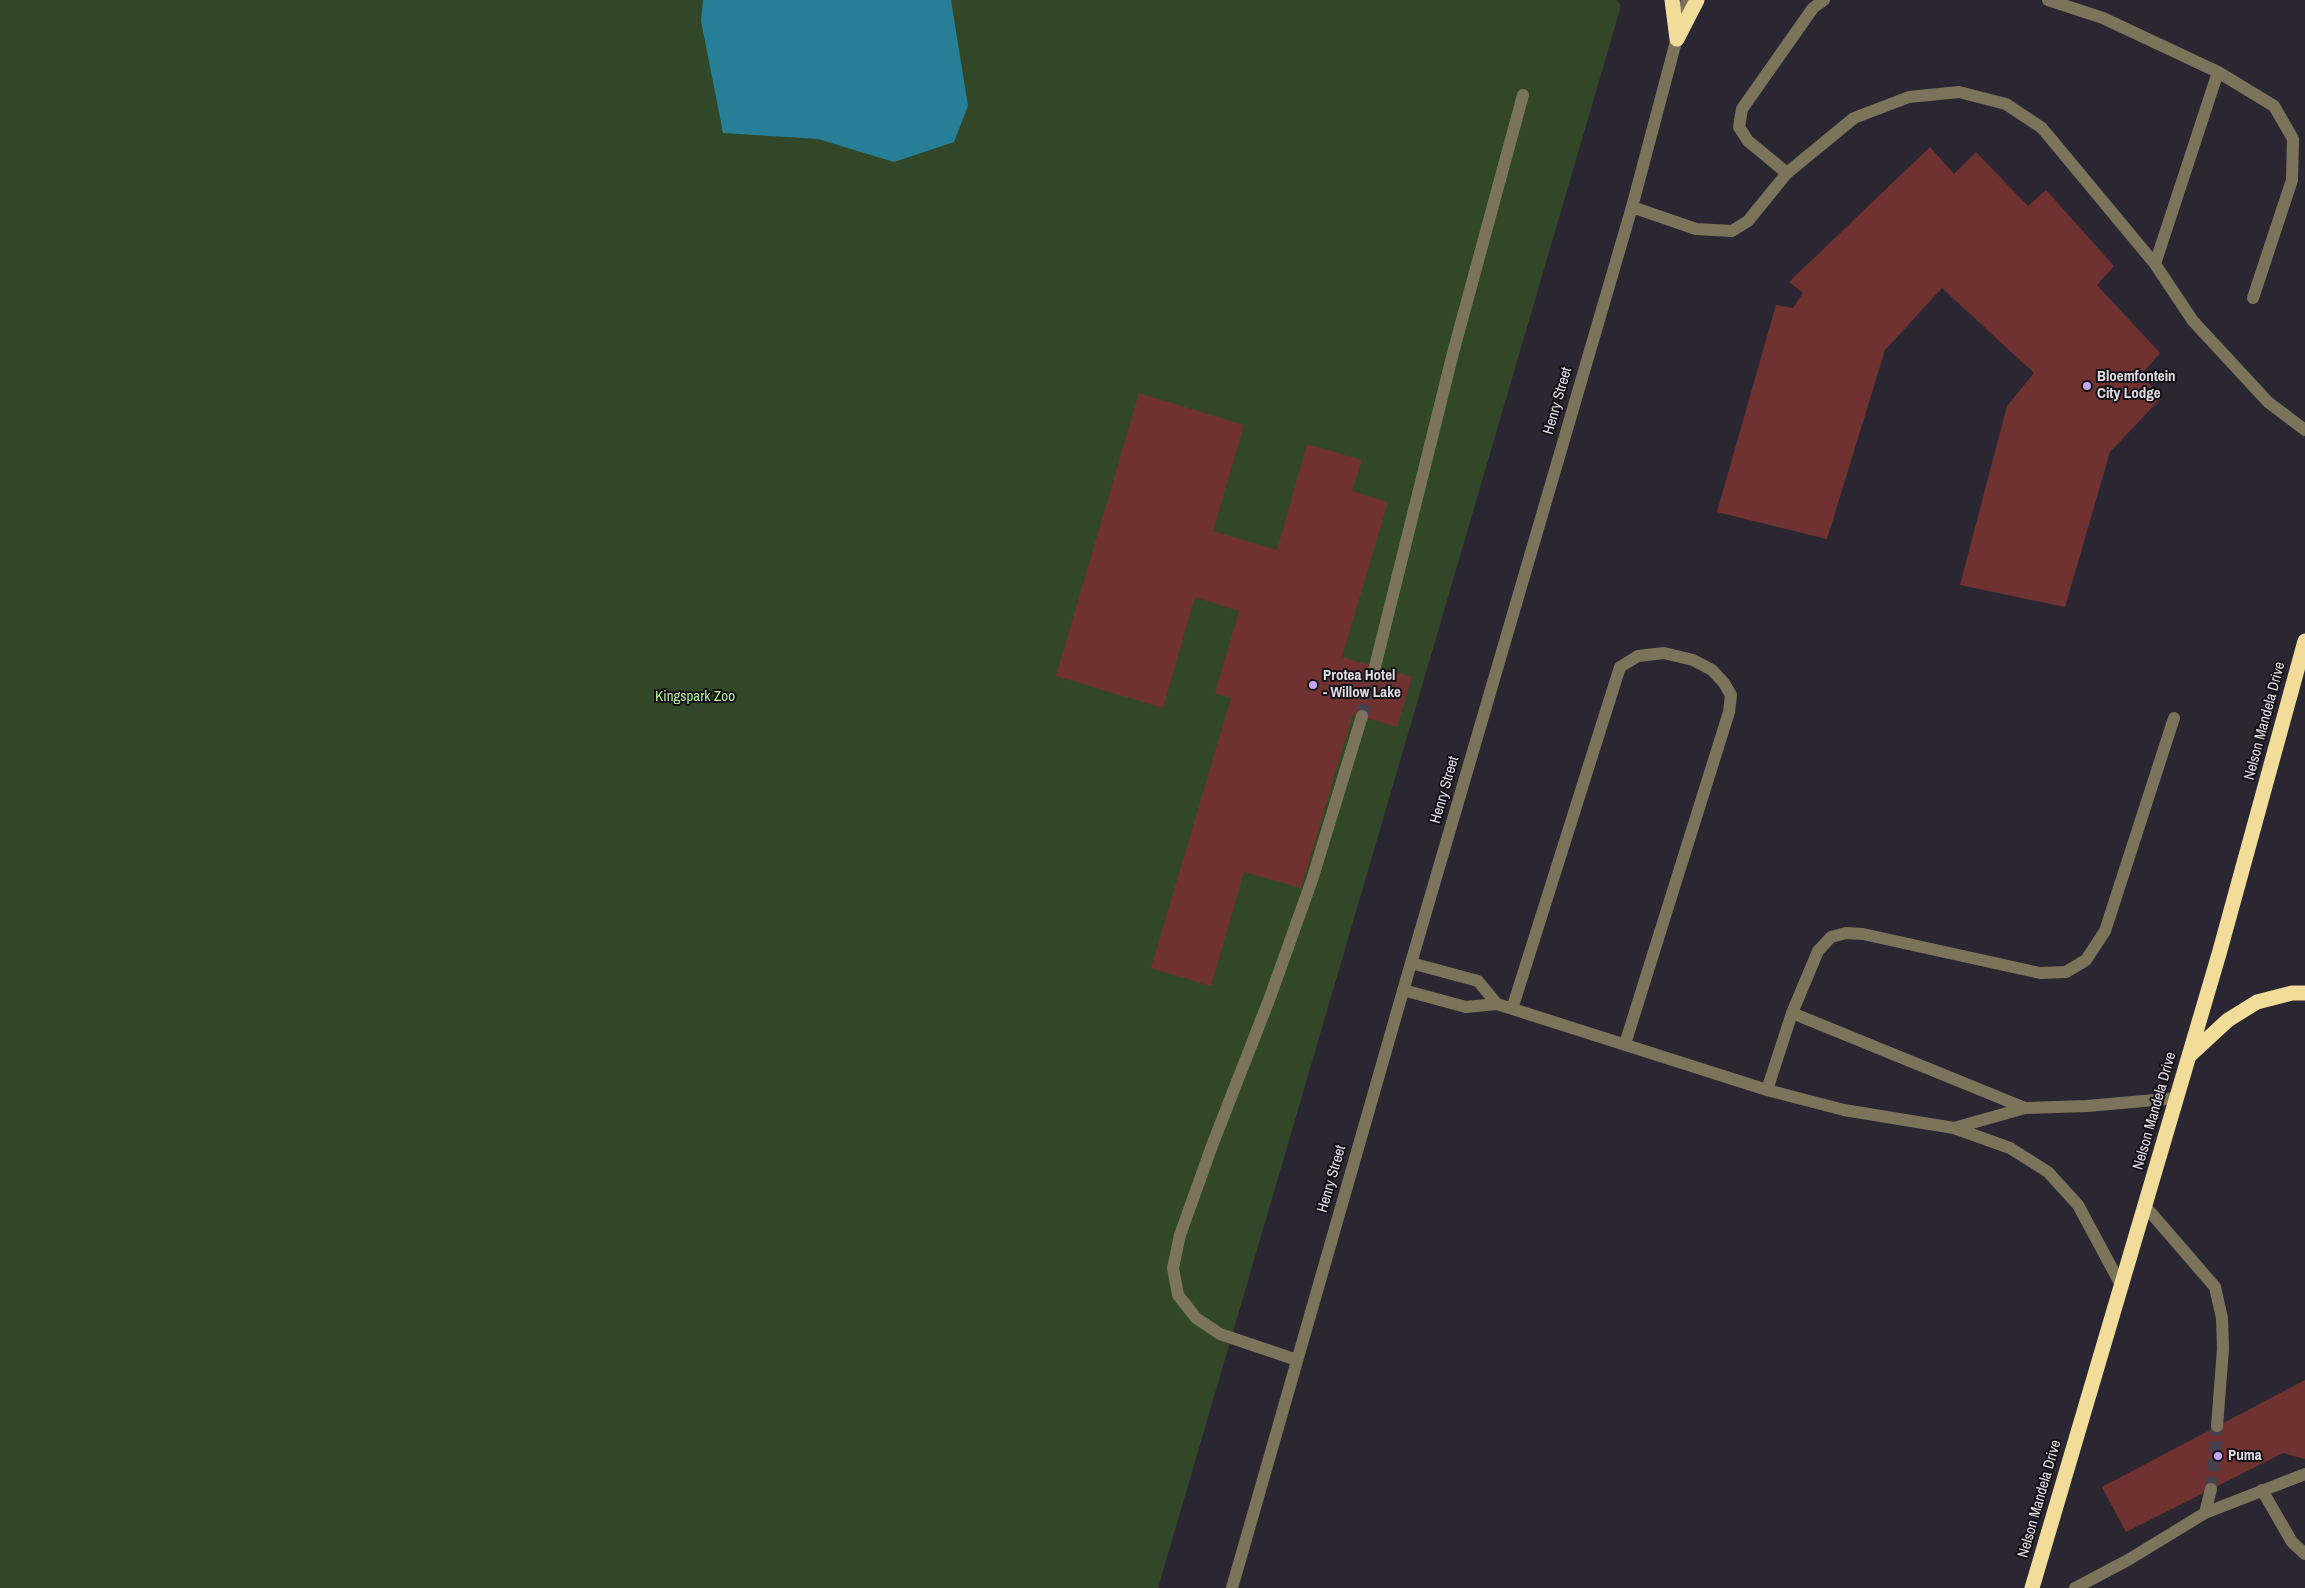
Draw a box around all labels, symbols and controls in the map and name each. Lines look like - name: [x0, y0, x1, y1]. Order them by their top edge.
- street label: Henry Street: [1540, 365, 1576, 437]
- place label: Bloemfontein City Lodge: [2097, 368, 2176, 403]
- marker: Bloemfontein City Lodge: [2081, 380, 2093, 392]
- street label: Nelson Mandela Drive: [2241, 660, 2289, 782]
- place label: Protea Hotel - Willow Lake: [1323, 667, 1401, 702]
- marker: Protea Hotel - Willow Lake: [1307, 679, 1319, 691]
- park label: Kingspark Zoo: [655, 688, 735, 706]
- street label: Henry Street: [1427, 754, 1463, 826]
- street label: Nelson Mandela Drive: [2130, 1050, 2180, 1172]
- street label: Henry Street: [1314, 1143, 1350, 1215]
- street label: Nelson Mandela Drive: [2015, 1438, 2065, 1560]
- place label: Puma: [2228, 1447, 2261, 1465]
- marker: Puma: [2212, 1450, 2224, 1462]

